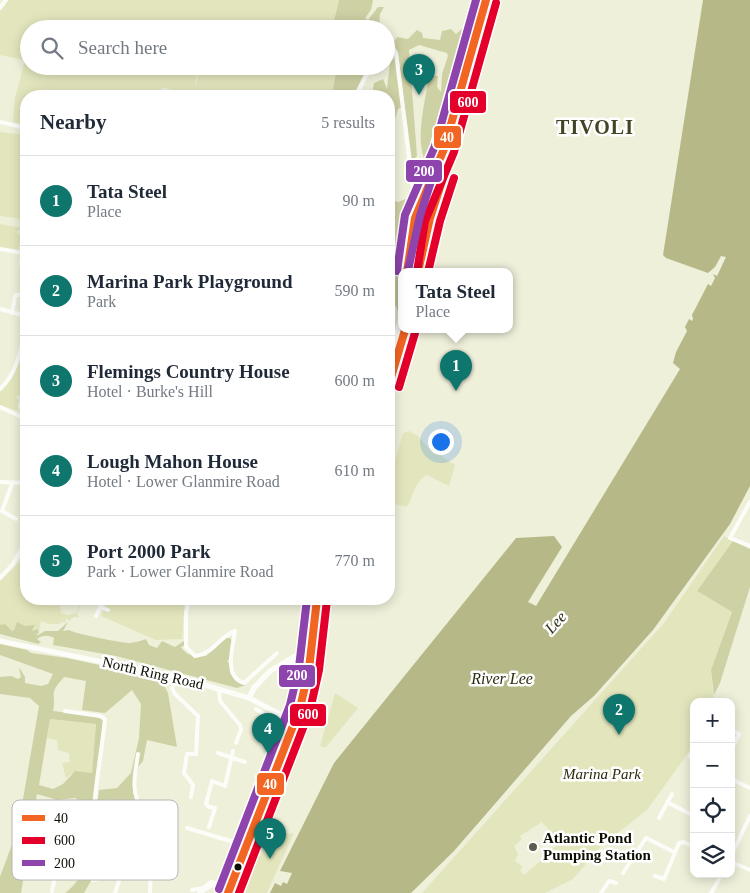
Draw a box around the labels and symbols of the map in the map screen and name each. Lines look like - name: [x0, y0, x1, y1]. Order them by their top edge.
- pin: 3: [403, 54, 435, 95]
- line badge: 600: [449, 90, 487, 114]
- text: 600: [458, 95, 479, 110]
- district label: TIVOLI: [556, 116, 634, 138]
- line badge: 40: [433, 125, 462, 149]
- text: 40: [440, 130, 454, 145]
- line badge: 200: [405, 159, 443, 183]
- text: 200: [414, 164, 435, 179]
- pin: 1: [440, 350, 472, 391]
- your location: [428, 429, 454, 455]
- water label: Lee: [541, 608, 569, 637]
- street label: North Ring Road: [101, 654, 206, 693]
- line badge: 200: [278, 664, 316, 688]
- text: 200: [287, 668, 308, 683]
- water label: River Lee: [470, 670, 533, 687]
- pin: 2: [603, 694, 635, 735]
- line badge: 600: [289, 703, 327, 727]
- text: 600: [298, 707, 319, 722]
- pin: 4: [252, 713, 284, 754]
- park label: Marina Park: [562, 766, 641, 782]
- line badge: 40: [256, 772, 285, 796]
- text: 40: [263, 777, 277, 792]
- legend: [12, 800, 178, 880]
- text: 40: [54, 811, 68, 826]
- pin: 5: [254, 818, 286, 859]
- place label: Atlantic Pond Pumping Station: [543, 830, 652, 863]
- text: 600: [54, 833, 75, 848]
- marker: Atlantic Pond Pumping Station: [527, 841, 539, 853]
- text: 200: [54, 856, 75, 871]
- unlabelled marker: [233, 862, 243, 872]

